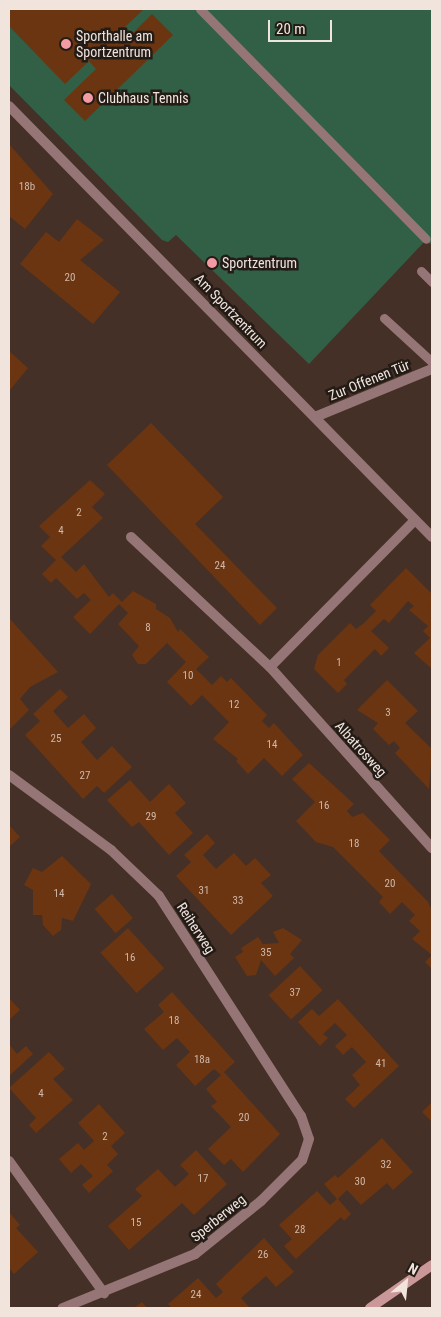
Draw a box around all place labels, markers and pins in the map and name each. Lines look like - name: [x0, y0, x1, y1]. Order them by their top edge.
- place label: Sporthalle am Sportzentrum: [76, 28, 153, 60]
- marker: Sporthalle am Sportzentrum: [60, 38, 72, 50]
- place label: Clubhaus Tennis: [98, 90, 189, 106]
- marker: Clubhaus Tennis: [82, 92, 94, 104]
- place label: Sportzentrum: [222, 255, 297, 271]
- marker: Sportzentrum: [206, 257, 218, 269]

